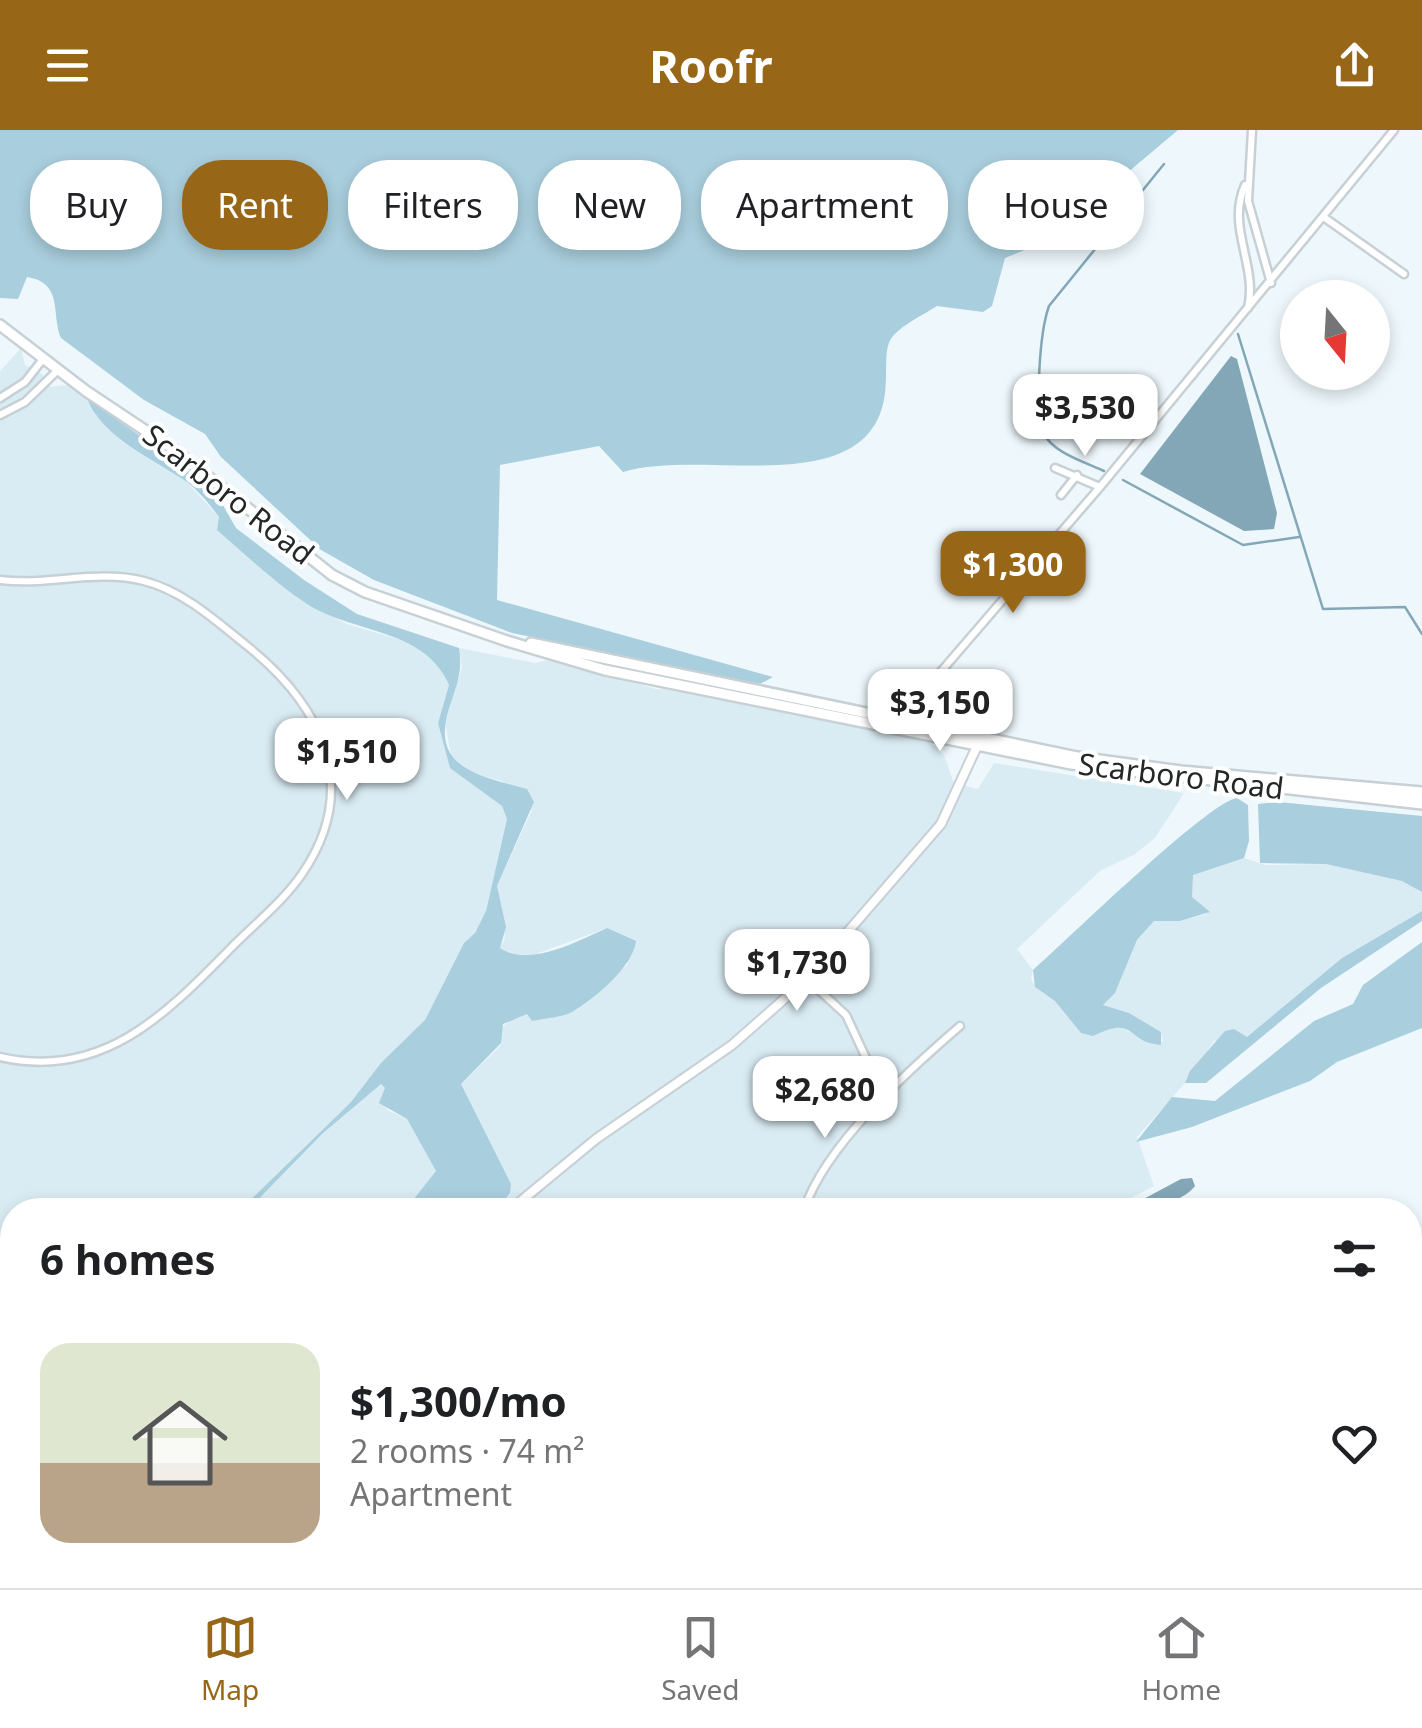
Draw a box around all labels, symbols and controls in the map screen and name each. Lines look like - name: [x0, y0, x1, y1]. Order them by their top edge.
- text: Roofr: [649, 35, 773, 96]
- icon: menu: [40, 38, 95, 93]
- icon: share: [1327, 38, 1382, 93]
- chip: Buy: [30, 160, 162, 250]
- chip: Rent: [182, 160, 328, 250]
- chip: Filters: [348, 160, 518, 250]
- chip: New: [538, 160, 681, 250]
- chip: Apartment: [701, 160, 948, 250]
- chip: House: [968, 160, 1144, 250]
- north arrow: [1280, 280, 1390, 390]
- map controls: [1280, 280, 1390, 390]
- pin: $3,530: [1004, 374, 1166, 459]
- text: $3,530: [1035, 385, 1135, 428]
- street label: Scarboro Road: [135, 414, 323, 574]
- pin: $1,300: [932, 531, 1094, 616]
- text: $1,300: [963, 542, 1063, 585]
- pin: $3,150: [859, 669, 1021, 754]
- text: $3,150: [890, 680, 990, 723]
- pin: $1,510: [266, 718, 428, 803]
- text: $1,510: [297, 729, 397, 772]
- street label: Scarboro Road: [1076, 743, 1286, 808]
- pin: $1,730: [716, 929, 878, 1014]
- text: $1,730: [747, 940, 847, 983]
- pin: $2,680: [744, 1056, 906, 1141]
- text: $2,680: [775, 1067, 875, 1110]
- text: 6 homes: [40, 1230, 216, 1287]
- icon: filters: [1327, 1231, 1382, 1286]
- text: $1,300/mo: [350, 1372, 567, 1429]
- icon: home: [120, 1383, 240, 1503]
- icon: heart: [1327, 1416, 1382, 1471]
- text: 2 rooms · 74 m²: [350, 1429, 584, 1472]
- text: Apartment: [350, 1472, 512, 1515]
- tab: Map: [201, 1610, 259, 1708]
- tab: Saved: [661, 1610, 739, 1708]
- tab: Home: [1141, 1610, 1221, 1708]

